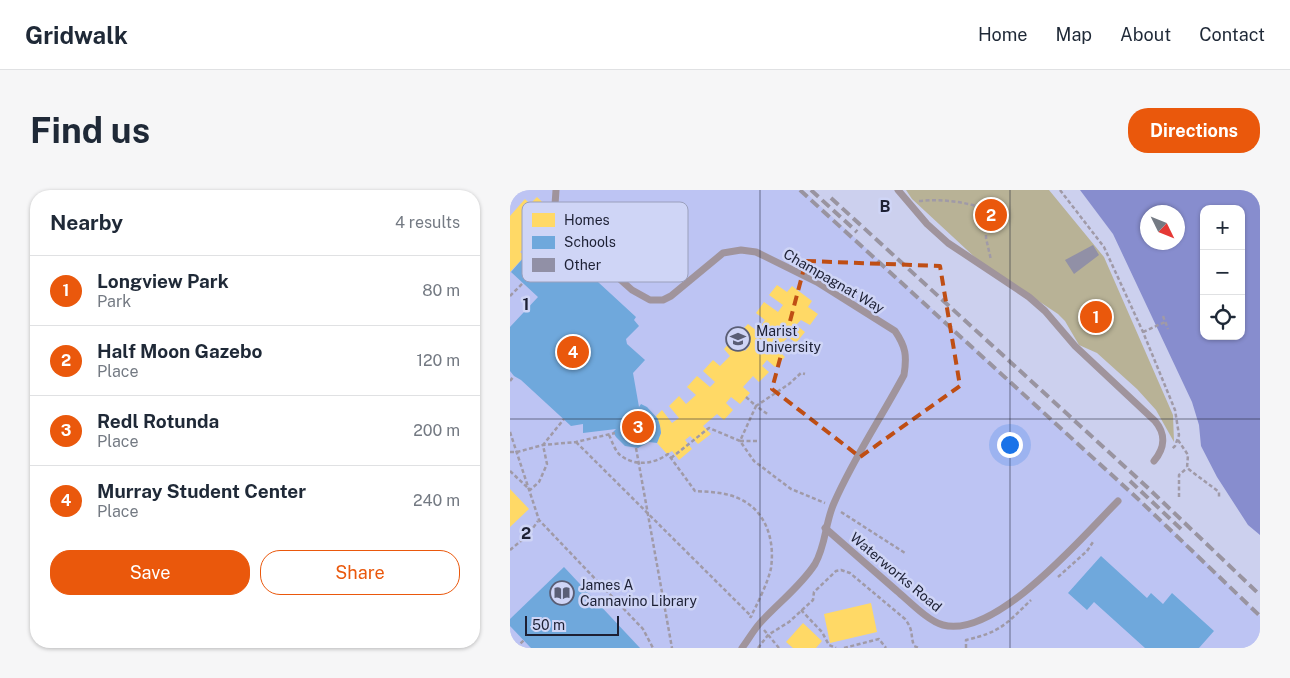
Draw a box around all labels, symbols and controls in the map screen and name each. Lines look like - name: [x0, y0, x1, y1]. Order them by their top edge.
- text: Gridwalk: [25, 21, 128, 49]
- text: Home: [978, 24, 1028, 45]
- text: Map: [1056, 24, 1092, 45]
- text: About: [1120, 24, 1171, 45]
- text: Contact: [1199, 24, 1265, 45]
- button: Directions: [1128, 108, 1260, 153]
- text: Find us: [30, 110, 150, 151]
- pin: 2: [975, 196, 1007, 234]
- text: B: [880, 197, 891, 216]
- legend: [522, 202, 688, 282]
- north arrow: [1140, 205, 1185, 250]
- map controls: [1200, 205, 1245, 340]
- button: +: [1200, 205, 1245, 250]
- text: Nearby: [50, 210, 123, 235]
- text: Homes: [564, 212, 610, 228]
- text: 4 results: [395, 213, 460, 232]
- text: Schools: [564, 234, 616, 250]
- street label: Champagnat Way: [781, 246, 888, 317]
- button: −: [1200, 250, 1245, 295]
- text: Other: [564, 257, 601, 273]
- text: Longview Park: [97, 270, 229, 292]
- text: 1: [63, 281, 69, 300]
- text: 80 m: [422, 281, 460, 300]
- text: Park: [97, 292, 131, 311]
- text: 1: [523, 295, 529, 314]
- button: locate: [1200, 295, 1245, 340]
- pin: 1: [1080, 298, 1112, 336]
- place label: Marist University: [756, 323, 822, 355]
- school or university icon: Marist University: [725, 326, 751, 352]
- pin: 4: [557, 333, 589, 371]
- text: Half Moon Gazebo: [97, 340, 263, 362]
- text: 2: [61, 351, 71, 370]
- text: 120 m: [416, 351, 460, 370]
- text: Place: [97, 362, 139, 381]
- pin: 3: [622, 408, 654, 446]
- text: Redl Rotunda: [97, 410, 219, 432]
- text: 3: [61, 421, 71, 440]
- text: 200 m: [413, 421, 460, 440]
- text: Place: [97, 432, 139, 451]
- your location: [997, 432, 1023, 458]
- text: Murray Student Center: [97, 480, 306, 502]
- text: 4: [61, 491, 71, 510]
- text: 240 m: [413, 491, 460, 510]
- text: Place: [97, 502, 139, 521]
- text: 2: [521, 524, 531, 543]
- street label: Waterworks Road: [847, 529, 945, 615]
- button: Save: [50, 550, 250, 595]
- button: Share: [260, 550, 460, 595]
- place label: James A Cannavino Library: [580, 577, 697, 609]
- library icon: James A Cannavino Library: [549, 580, 575, 606]
- scale bar: [525, 613, 619, 636]
- text: 50 m: [532, 617, 565, 633]

